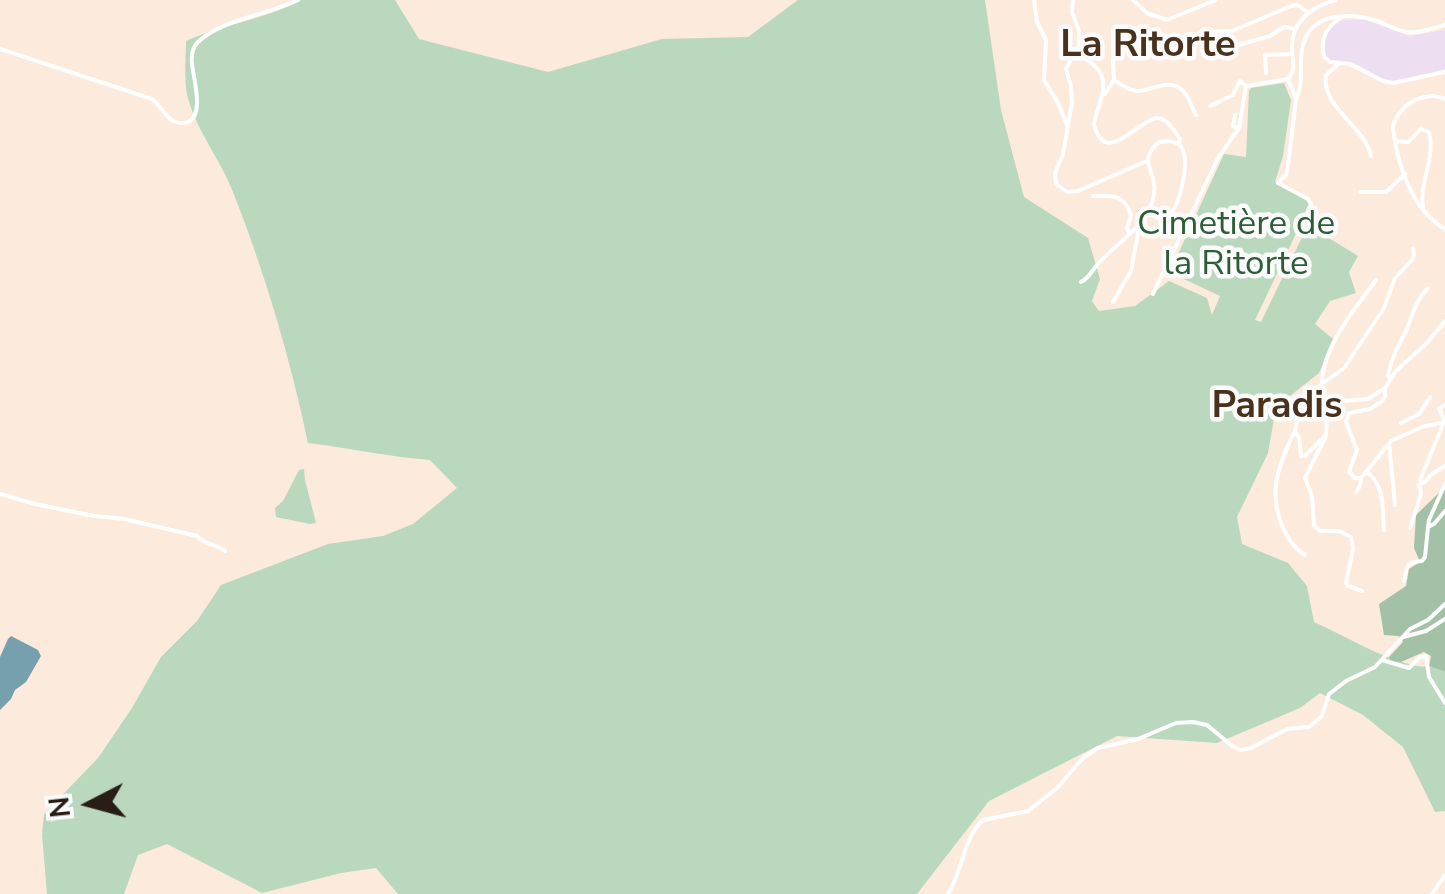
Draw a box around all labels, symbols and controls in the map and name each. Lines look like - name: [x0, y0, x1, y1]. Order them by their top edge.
- district label: La Ritorte: [1060, 24, 1236, 70]
- park label: Cimetière de la Ritorte: [1137, 205, 1335, 287]
- district label: Paradis: [1211, 385, 1343, 431]
- north arrow: [40, 754, 140, 854]
- text: N: [40, 795, 80, 820]

